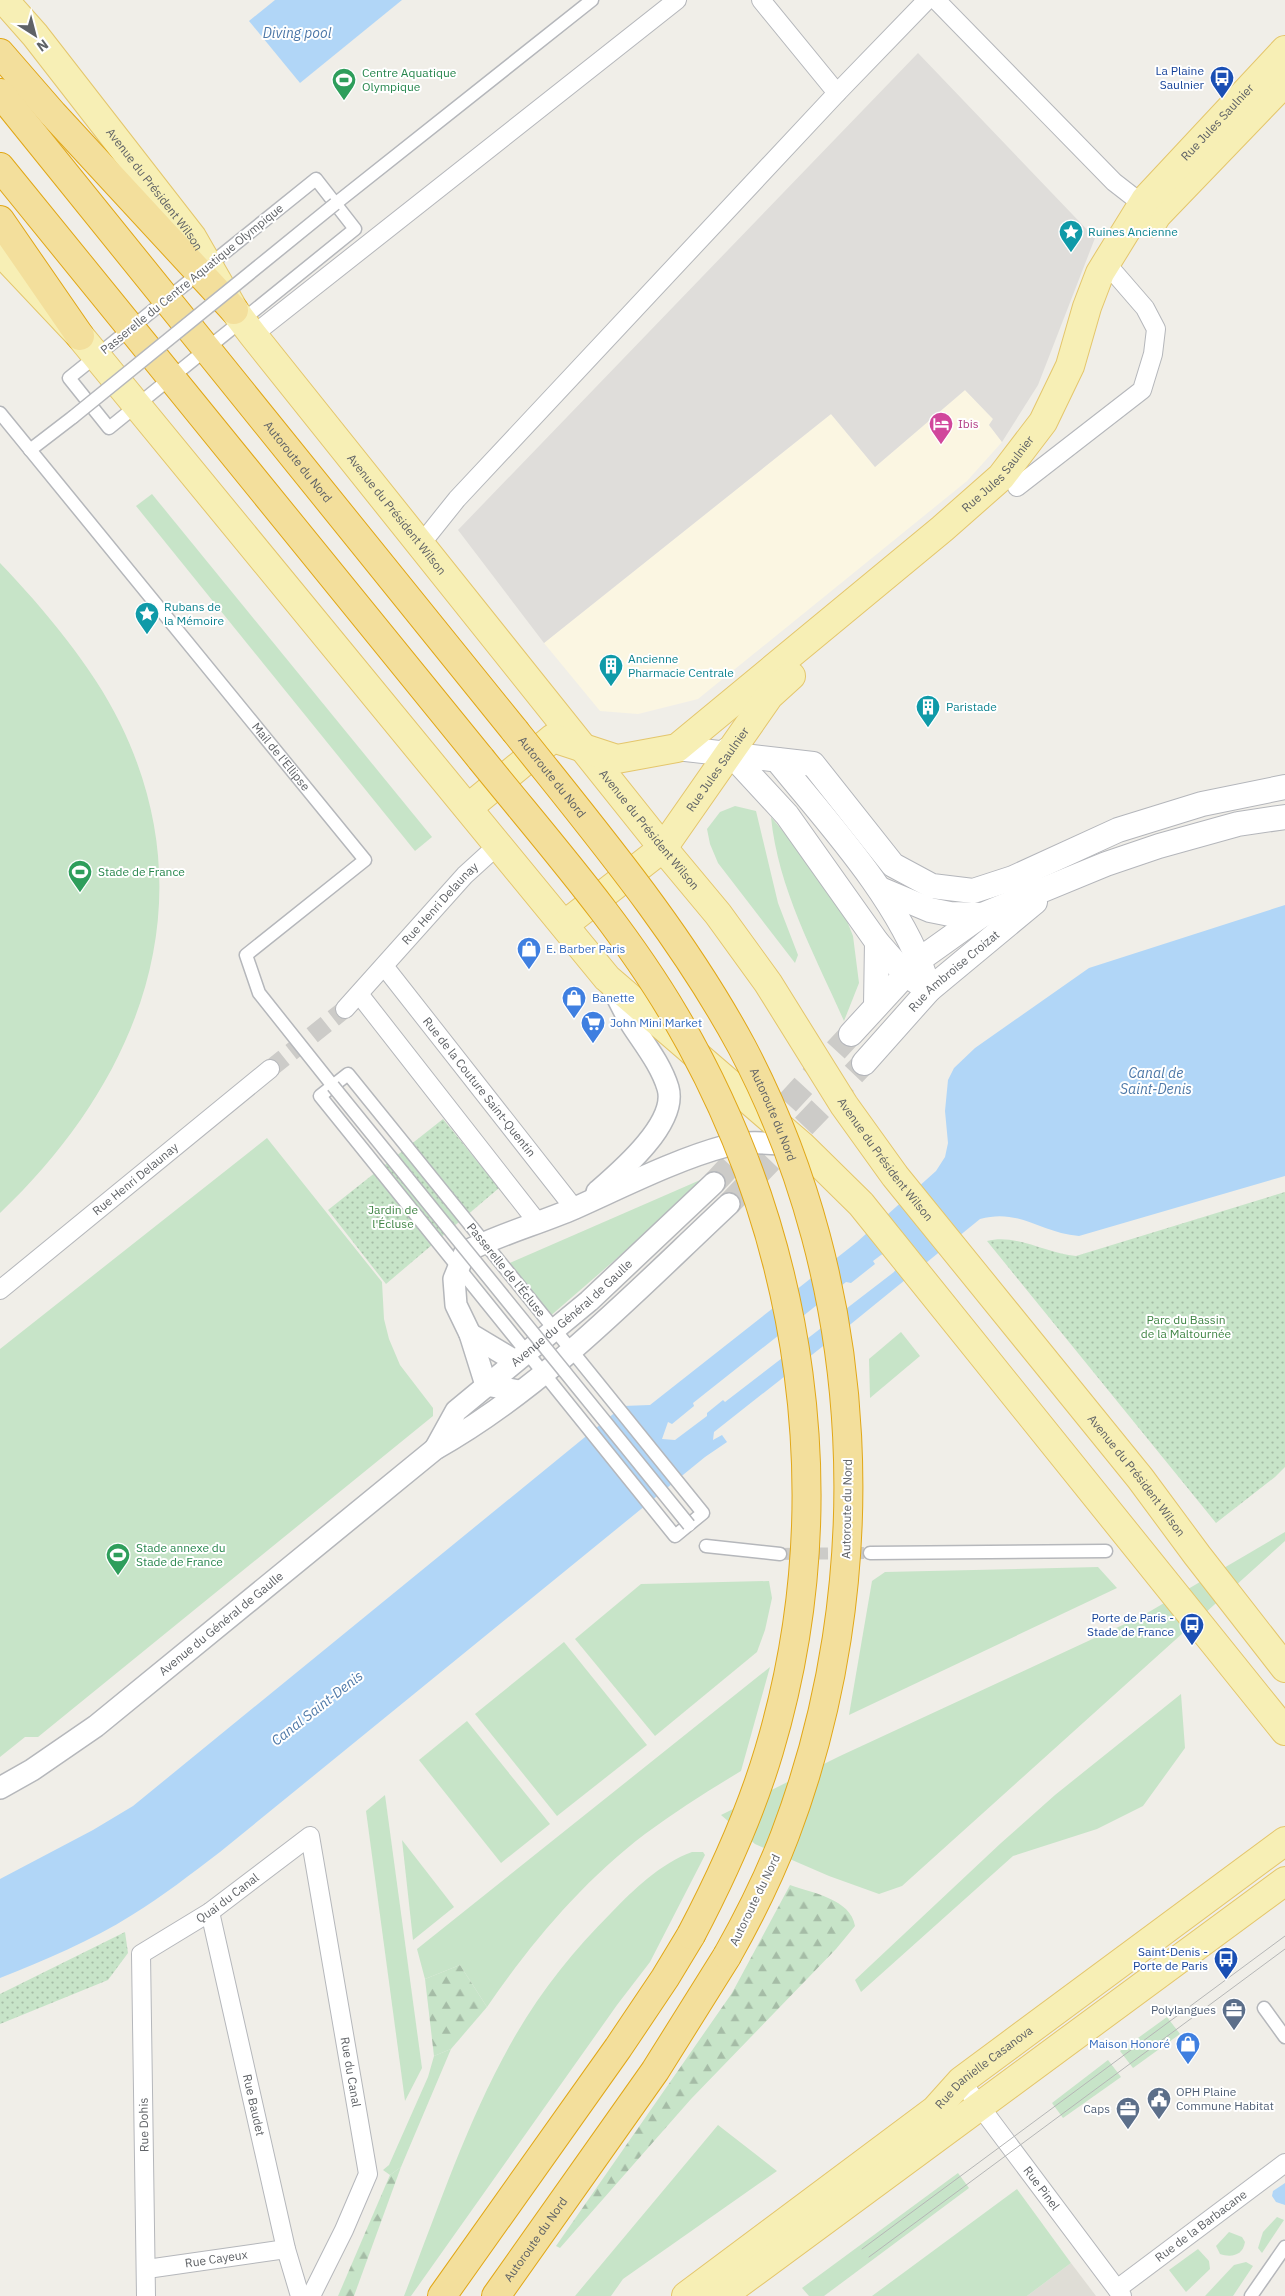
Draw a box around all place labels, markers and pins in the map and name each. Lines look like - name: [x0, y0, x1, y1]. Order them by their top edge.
- place label: La Plaine Saulnier: [1155, 63, 1205, 92]
- place label: Centre Aquatique Olympique: [362, 65, 457, 94]
- bus stop icon: La Plaine Saulnier: [1209, 65, 1235, 99]
- sports icon: Centre Aquatique Olympique: [331, 67, 357, 101]
- place icon: Ruines Ancienne: [1058, 219, 1084, 253]
- place label: Ruines Ancienne: [1088, 224, 1178, 239]
- hotel icon: Ibis: [928, 411, 954, 445]
- place label: Ibis: [958, 416, 979, 431]
- place label: Rubans de la Mémoire: [164, 599, 224, 628]
- place icon: Rubans de la Mémoire: [134, 601, 160, 635]
- place label: Ancienne Pharmacie Centrale: [628, 651, 734, 680]
- building icon: Ancienne Pharmacie Centrale: [598, 653, 624, 687]
- building icon: Paristade: [915, 694, 941, 728]
- place label: Paristade: [946, 699, 997, 714]
- sports icon: Stade de France: [67, 859, 93, 893]
- place label: Stade de France: [98, 864, 185, 879]
- shop icon: E. Barber Paris: [516, 936, 542, 970]
- place label: E. Barber Paris: [546, 941, 625, 956]
- shop icon: Banette: [561, 985, 587, 1019]
- place label: Banette: [592, 990, 635, 1005]
- supermarket icon: John Mini Market: [580, 1010, 606, 1044]
- place label: John Mini Market: [610, 1015, 702, 1030]
- place label: Stade annexe du Stade de France: [136, 1540, 226, 1569]
- sports icon: Stade annexe du Stade de France: [105, 1542, 131, 1576]
- place label: Porte de Paris - Stade de France: [1087, 1610, 1174, 1639]
- bus stop icon: Porte de Paris - Stade de France: [1179, 1612, 1205, 1646]
- place label: Saint-Denis - Porte de Paris: [1133, 1944, 1208, 1973]
- bus stop icon: Saint-Denis - Porte de Paris: [1213, 1946, 1239, 1980]
- office icon: Polylangues: [1221, 1997, 1247, 2031]
- place label: Polylangues: [1151, 2002, 1216, 2017]
- shop icon: Maison Honoré: [1175, 2031, 1201, 2065]
- place label: Maison Honoré: [1089, 2036, 1170, 2051]
- place label: OPH Plaine Commune Habitat: [1176, 2084, 1274, 2113]
- public building icon: OPH Plaine Commune Habitat: [1146, 2086, 1172, 2120]
- office icon: Caps: [1115, 2096, 1141, 2130]
- place label: Caps: [1083, 2101, 1110, 2116]

